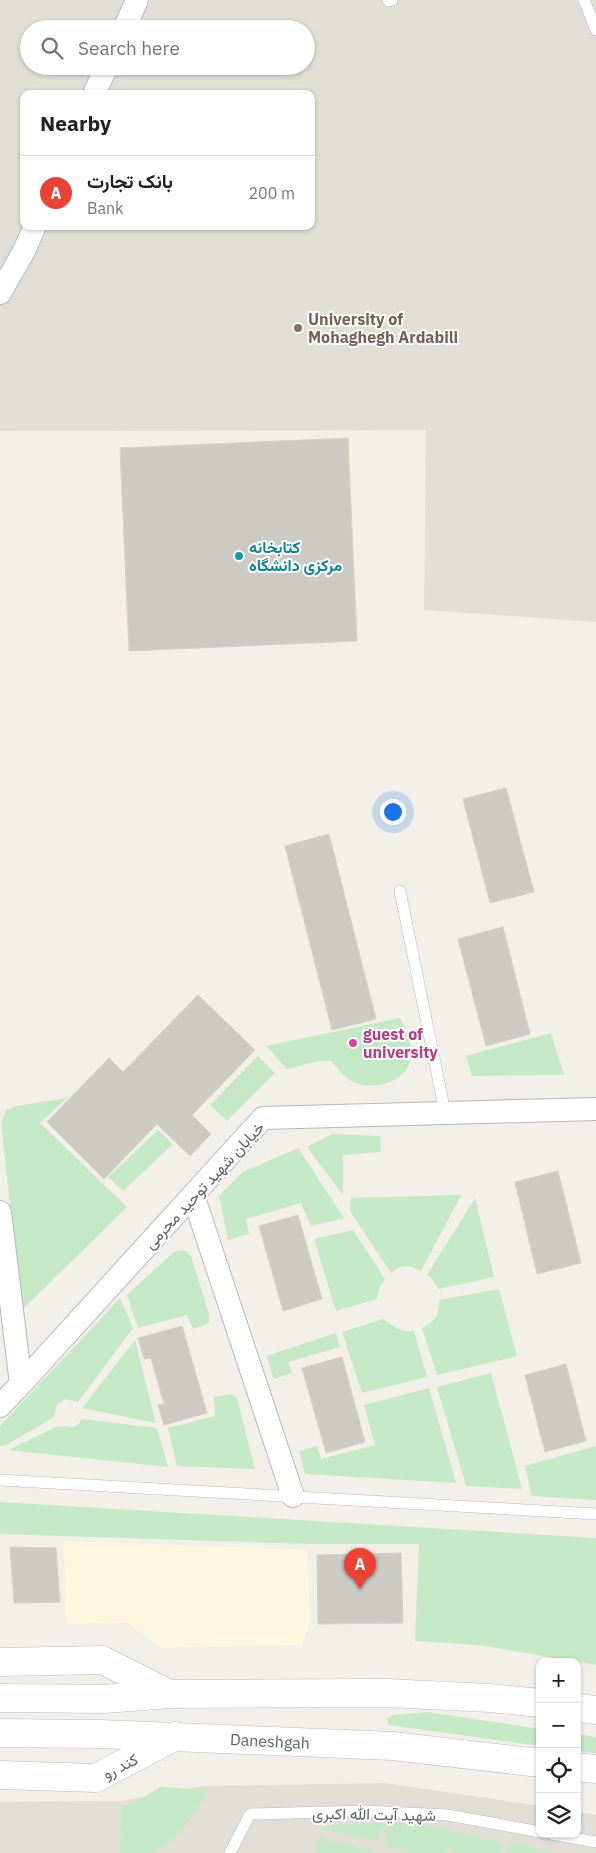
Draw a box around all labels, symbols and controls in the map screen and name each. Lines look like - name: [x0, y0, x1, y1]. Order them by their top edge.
- search box: [20, 20, 315, 75]
- icon: search: [38, 34, 66, 62]
- text: Search here: [78, 36, 180, 60]
- text: Nearby: [40, 109, 111, 137]
- text: بانک تجارت: [87, 169, 173, 193]
- text: A: [51, 183, 61, 203]
- text: 200 m: [248, 183, 295, 203]
- text: Bank: [87, 198, 124, 218]
- place label: University of Mohaghegh Ardabili: [308, 309, 458, 347]
- marker: University of Mohaghegh Ardabili: [292, 322, 304, 334]
- place label: کتابخانه مرکزی دانشگاه: [249, 537, 342, 576]
- marker: کتابخانه مرکزی دانشگاه: [233, 550, 245, 562]
- your location: [380, 799, 406, 825]
- place label: guest of university: [363, 1024, 438, 1062]
- marker: guest of university: [347, 1037, 359, 1049]
- street label: خیابان شهید توحید محرمی: [140, 1117, 269, 1254]
- pin: A: [344, 1548, 376, 1589]
- map controls: [536, 1658, 581, 1838]
- button: +: [536, 1658, 581, 1703]
- button: −: [536, 1703, 581, 1748]
- street label: Daneshgah: [229, 1729, 311, 1753]
- button: locate: [536, 1748, 581, 1793]
- street label: کند رو: [99, 1749, 142, 1784]
- button: layers: [536, 1793, 581, 1838]
- street label: شهید آیت الله اکبری: [312, 1803, 436, 1826]

